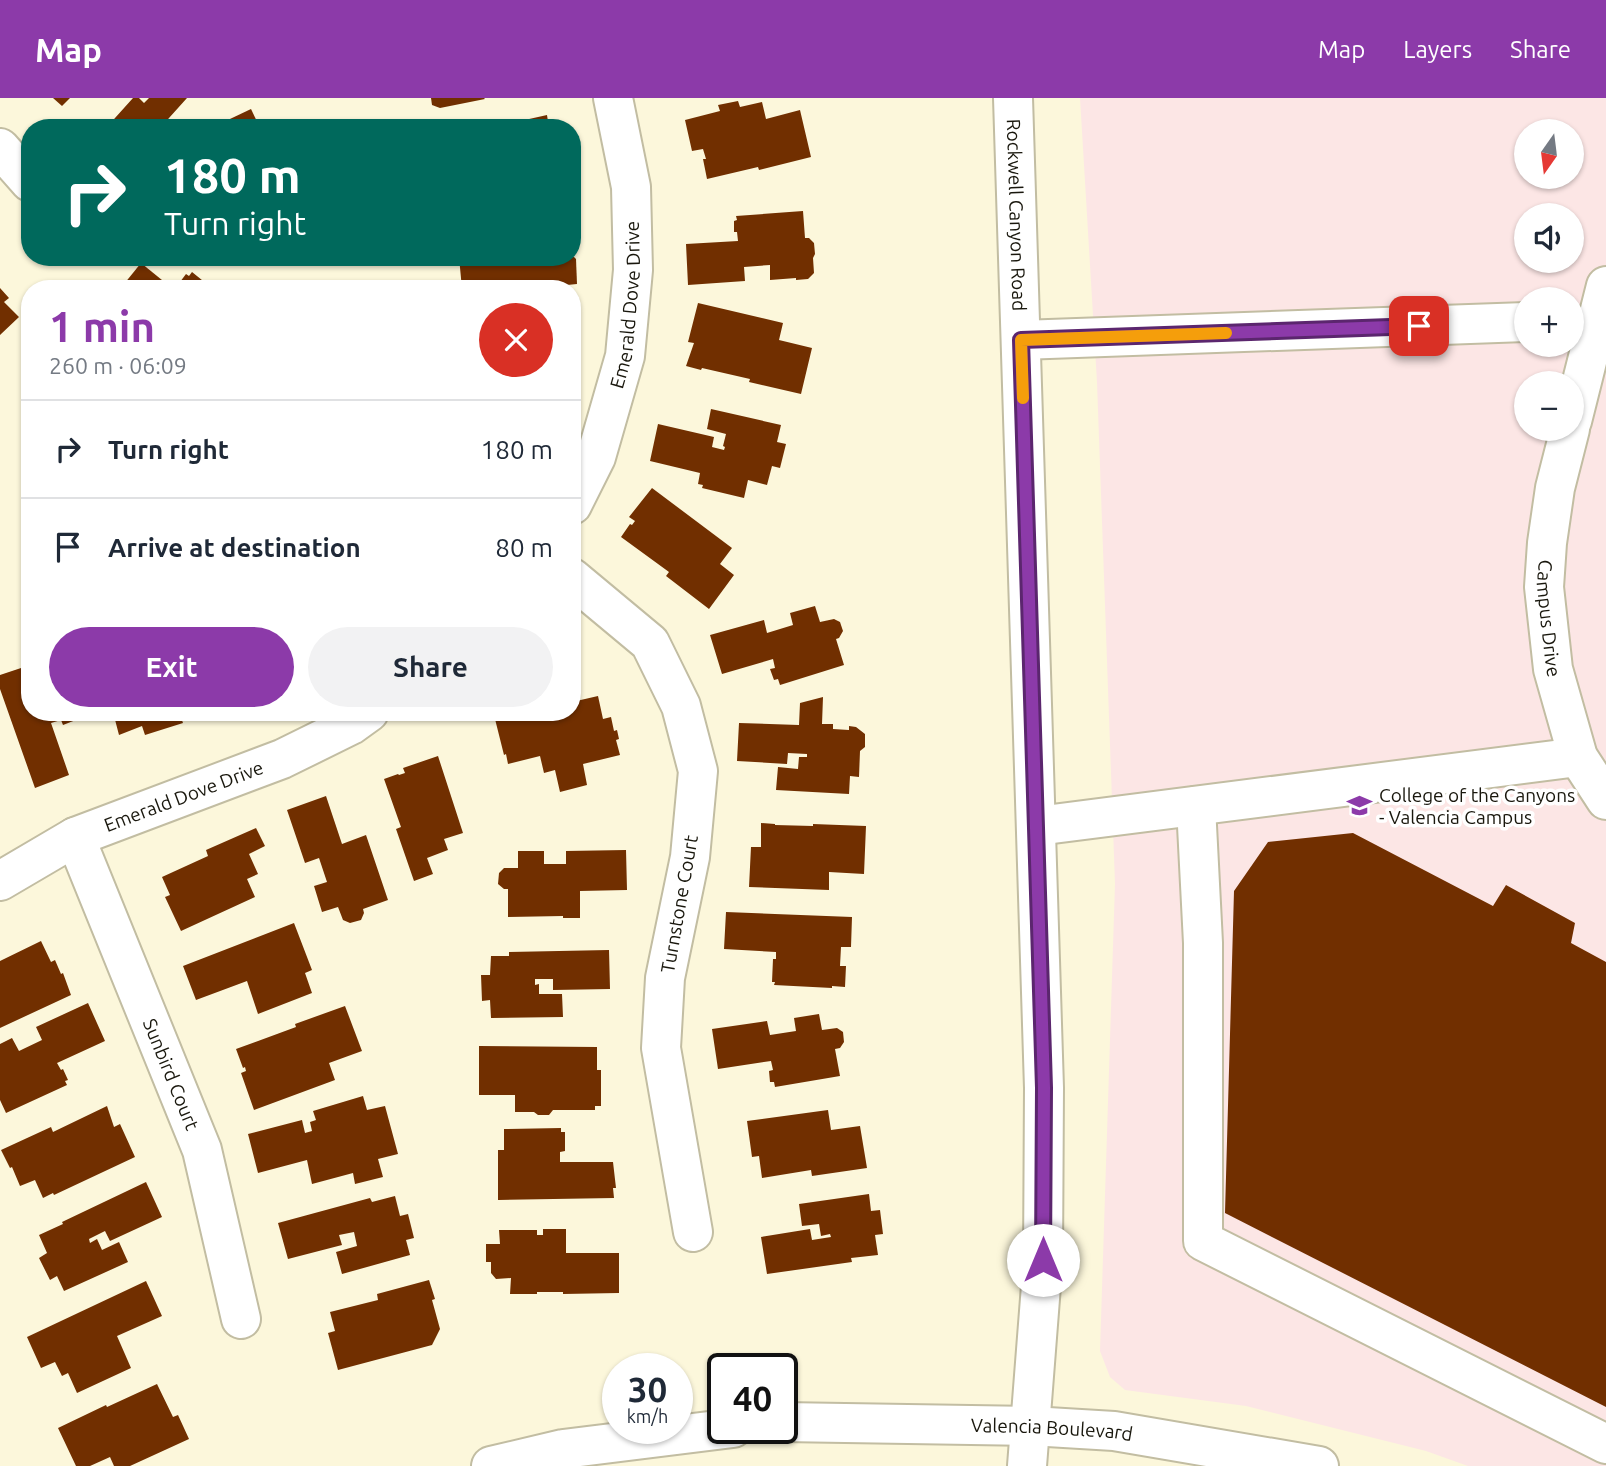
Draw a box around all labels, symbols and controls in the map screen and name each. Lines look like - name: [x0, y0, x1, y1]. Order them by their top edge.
- text: Map: [35, 31, 102, 68]
- text: Map: [1318, 36, 1365, 63]
- text: Layers: [1403, 36, 1472, 63]
- text: Share: [1510, 36, 1571, 63]
- street label: Rockwell Canyon Road: [1003, 118, 1031, 311]
- north arrow: [1514, 119, 1584, 189]
- map controls: [1514, 119, 1584, 441]
- icon: right: [49, 147, 140, 238]
- text: 180 m: [164, 147, 301, 202]
- button: sound: [1514, 203, 1584, 273]
- text: Turn right: [164, 205, 306, 241]
- street label: Emerald Dove Drive: [605, 221, 644, 391]
- button: +: [1514, 287, 1584, 357]
- pin: [1389, 296, 1449, 356]
- text: 1 min: [49, 303, 155, 350]
- button: close: [479, 303, 553, 377]
- icon: arrive: [1400, 307, 1438, 345]
- text: 260 m · 06:09: [49, 353, 187, 378]
- button: −: [1514, 371, 1584, 441]
- icon: right: [49, 430, 87, 468]
- text: Turn right: [108, 435, 229, 464]
- text: 180 m: [481, 435, 553, 464]
- icon: arrive: [49, 528, 87, 566]
- text: Arrive at destination: [108, 533, 361, 562]
- text: 80 m: [495, 533, 553, 562]
- street label: Campus Drive: [1532, 559, 1566, 679]
- button: Exit: [49, 627, 294, 707]
- button: Share: [308, 627, 553, 707]
- street label: Emerald Dove Drive: [101, 756, 266, 836]
- place label: College of the Canyons - Valencia Campus: [1379, 784, 1575, 828]
- school or university icon: College of the Canyons - Valencia Campus: [1345, 792, 1373, 820]
- street label: Turnstone Court: [656, 833, 702, 975]
- street label: Sunbird Court: [139, 1015, 204, 1134]
- position arrow: [1006, 1223, 1080, 1297]
- speed limit sign: 40: [707, 1353, 798, 1444]
- text: 30: [628, 1369, 667, 1409]
- text: km/h: [627, 1406, 668, 1426]
- street label: Valencia Boulevard: [971, 1414, 1135, 1445]

